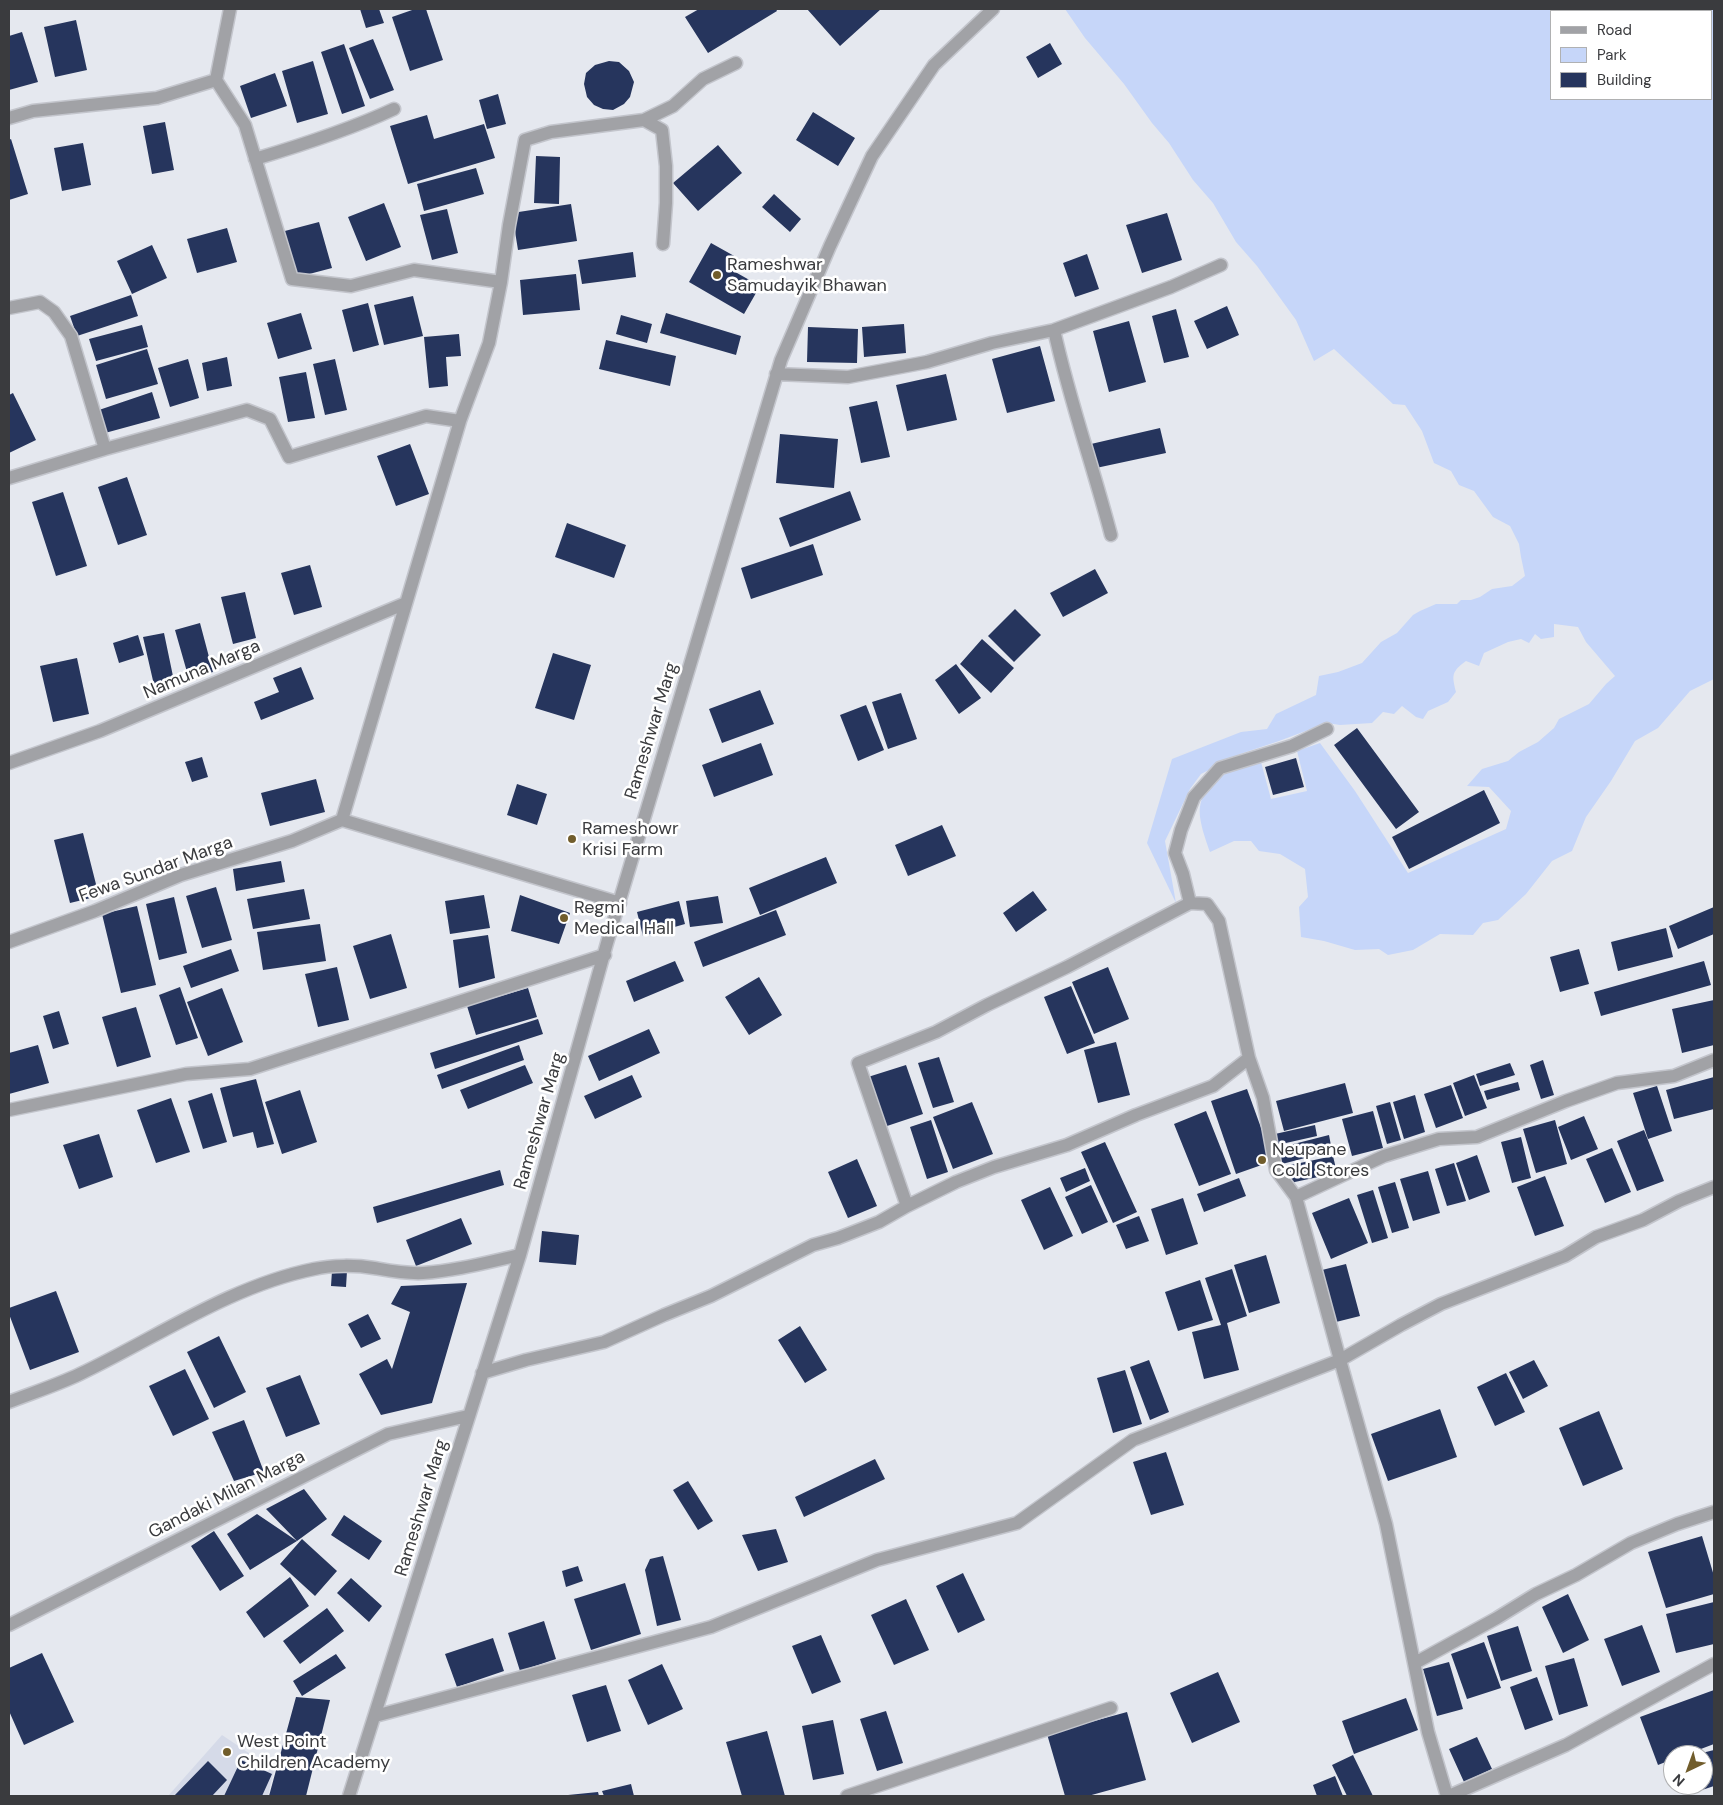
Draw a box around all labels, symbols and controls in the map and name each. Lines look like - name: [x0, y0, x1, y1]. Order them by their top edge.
- legend: [1550, 10, 1713, 100]
- text: Road: [1597, 20, 1632, 40]
- text: Park: [1597, 45, 1627, 65]
- text: Building: [1597, 70, 1652, 90]
- place label: Rameshwar Samudayik Bhawan: [727, 254, 887, 296]
- marker: Rameshwar Samudayik Bhawan: [711, 269, 723, 281]
- street label: Namuna Marga: [140, 636, 264, 704]
- street label: Rameshwar Marg: [621, 660, 683, 802]
- place label: Rameshowr Krisi Farm: [582, 818, 679, 861]
- street label: Fewa Sundar Marga: [76, 832, 236, 908]
- marker: Rameshowr Krisi Farm: [566, 833, 578, 845]
- place label: Regmi Medical Hall: [574, 897, 674, 940]
- marker: Regmi Medical Hall: [558, 912, 570, 924]
- street label: Rameshwar Marg: [510, 1050, 570, 1192]
- place label: Neupane Cold Stores: [1272, 1139, 1369, 1182]
- marker: Neupane Cold Stores: [1256, 1154, 1268, 1166]
- street label: Rameshwar Marg: [391, 1437, 453, 1579]
- street label: Gandaki Milan Marga: [145, 1446, 309, 1544]
- place label: West Point Children Academy: [237, 1731, 390, 1774]
- north arrow: [1663, 1745, 1713, 1795]
- marker: West Point Children Academy: [221, 1746, 233, 1758]
- text: N: [1669, 1770, 1688, 1791]

